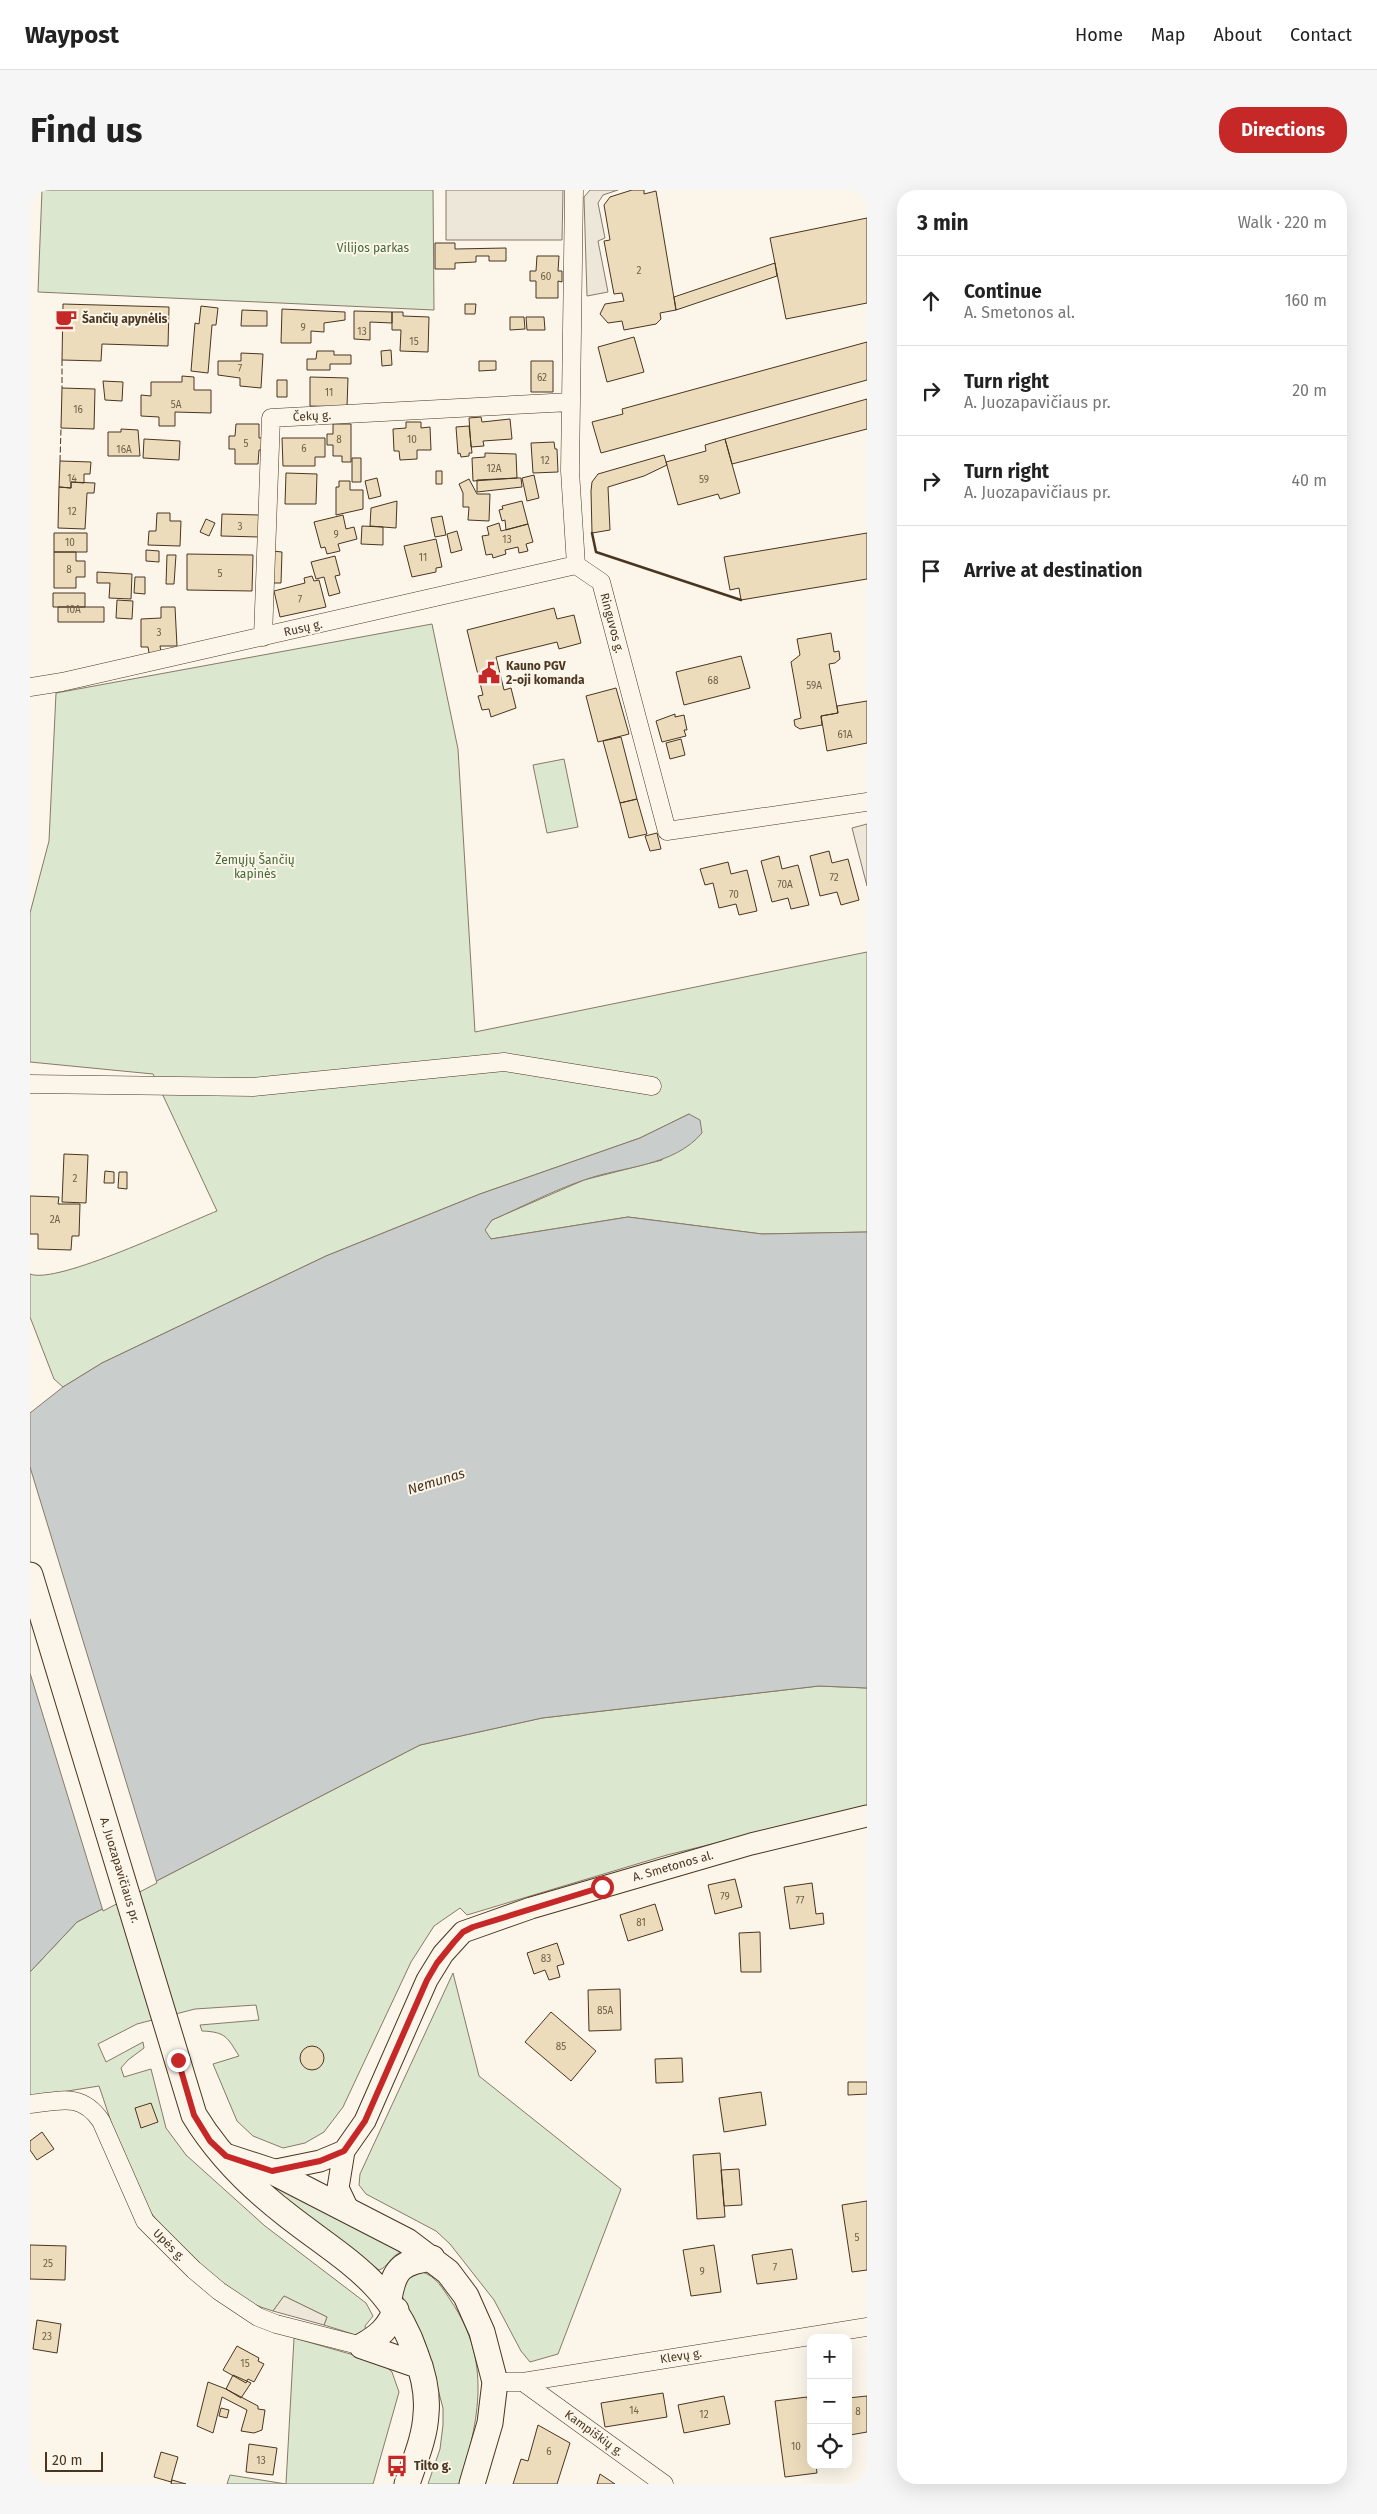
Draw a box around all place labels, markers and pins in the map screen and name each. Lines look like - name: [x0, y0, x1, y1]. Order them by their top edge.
- cafe icon: Šančių apynėlis: [53, 306, 79, 332]
- place label: Šančių apynėlis: [82, 310, 168, 327]
- place label: Kauno PGV 2-oji komanda: [506, 659, 585, 687]
- public building icon: Kauno PGV 2-oji komanda: [476, 660, 502, 686]
- bus stop icon: Tilto g.: [384, 2453, 410, 2479]
- place label: Tilto g.: [414, 2459, 451, 2473]

